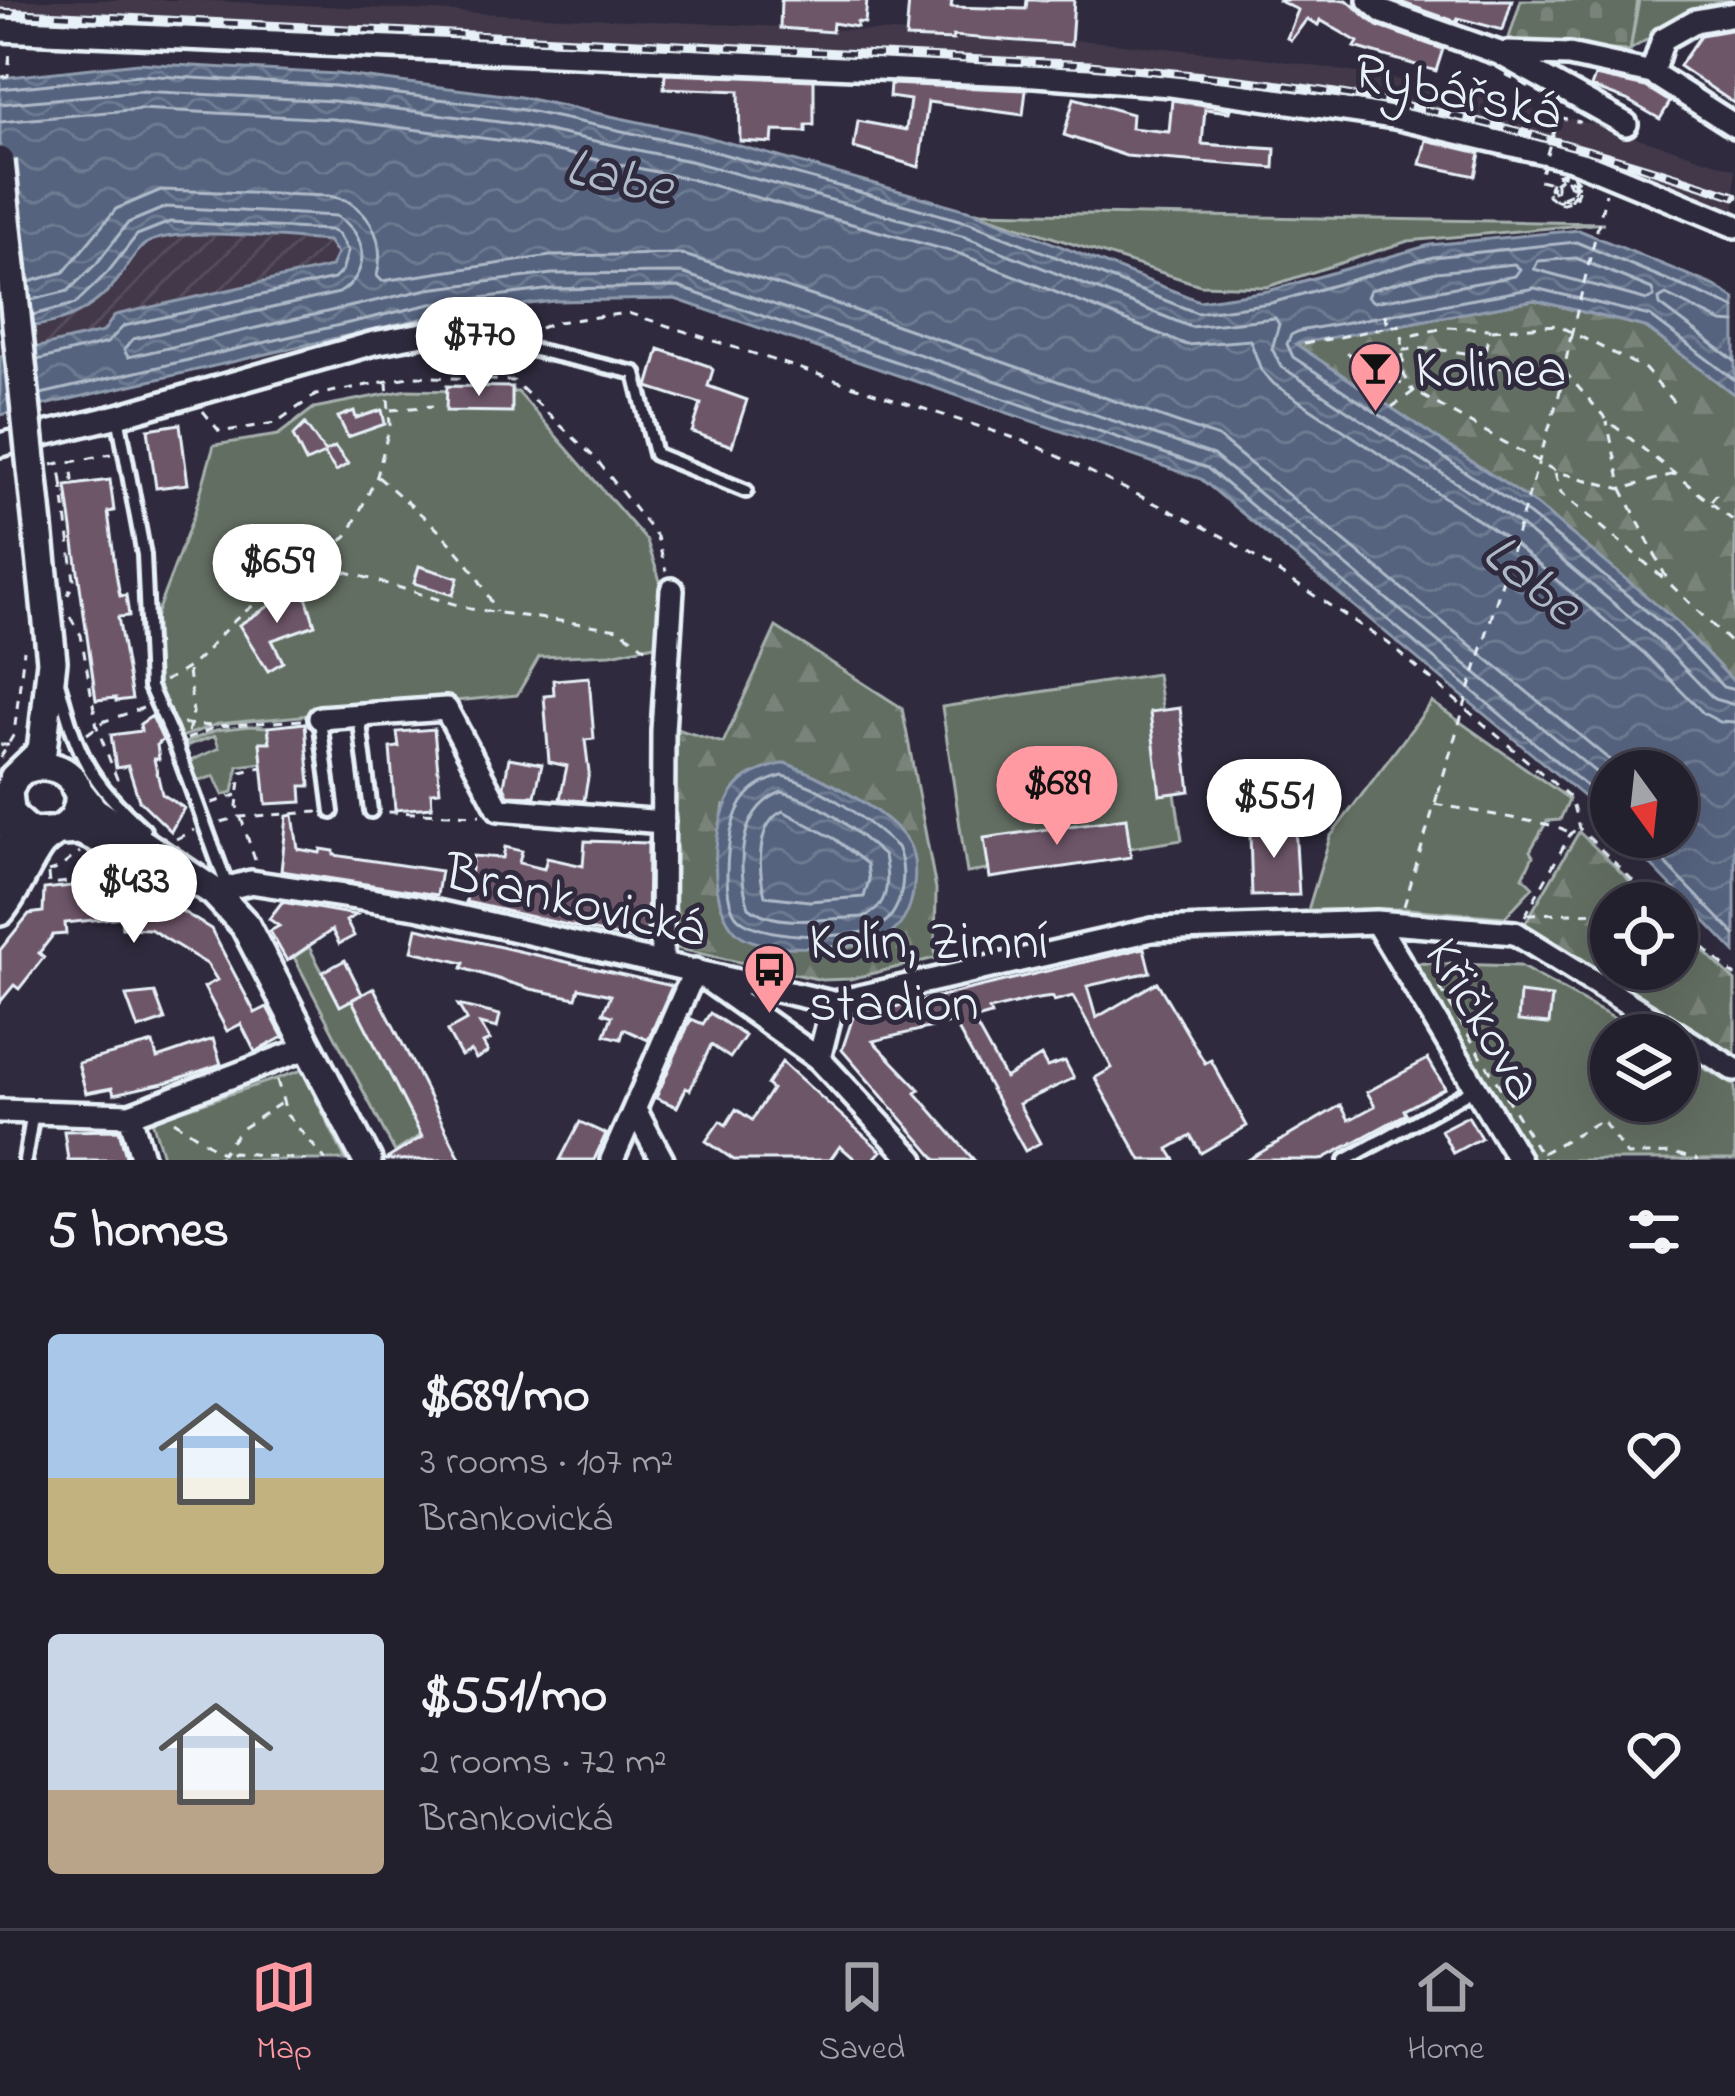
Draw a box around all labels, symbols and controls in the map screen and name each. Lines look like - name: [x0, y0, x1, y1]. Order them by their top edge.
- street label: Rybářská: [1345, 35, 1568, 155]
- water label: Labe: [557, 128, 683, 233]
- pin: $770: [408, 297, 550, 399]
- text: $770: [443, 307, 515, 364]
- place label: Kolinea: [1415, 334, 1566, 412]
- bar icon: Kolinea: [1348, 339, 1404, 413]
- water label: Labe: [1462, 516, 1600, 650]
- pin: $659: [206, 524, 348, 626]
- text: $659: [240, 534, 314, 591]
- pin: $689: [986, 746, 1128, 848]
- north arrow: [1590, 750, 1698, 858]
- map controls: [1590, 750, 1698, 1122]
- text: $689: [1023, 756, 1091, 813]
- pin: $551: [1203, 759, 1345, 861]
- text: $551: [1234, 769, 1314, 826]
- street label: Brankovická: [434, 835, 713, 972]
- pin: $433: [63, 844, 205, 946]
- text: $433: [98, 854, 170, 911]
- button: locate: [1590, 882, 1698, 990]
- place label: Kolín, Zimní stadion: [809, 906, 1049, 1046]
- street label: Křičkova: [1401, 925, 1560, 1118]
- bus stop icon: Kolín, Zimní stadion: [742, 942, 798, 1016]
- button: layers: [1590, 1014, 1698, 1122]
- text: 5 homes: [48, 1195, 229, 1270]
- icon: filters: [1621, 1199, 1687, 1265]
- text: $689/mo: [420, 1360, 590, 1435]
- icon: home: [144, 1382, 288, 1526]
- icon: heart: [1621, 1421, 1687, 1487]
- text: 3 rooms · 107 m²: [420, 1435, 673, 1492]
- text: Brankovická: [420, 1492, 612, 1549]
- text: $551/mo: [420, 1660, 607, 1735]
- icon: home: [144, 1682, 288, 1826]
- icon: heart: [1621, 1721, 1687, 1787]
- text: 2 rooms · 72 m²: [420, 1735, 667, 1792]
- text: Brankovická: [420, 1792, 612, 1849]
- tab: Map: [251, 1954, 317, 2074]
- tab: Saved: [819, 1954, 905, 2074]
- tab: Home: [1407, 1954, 1484, 2074]

